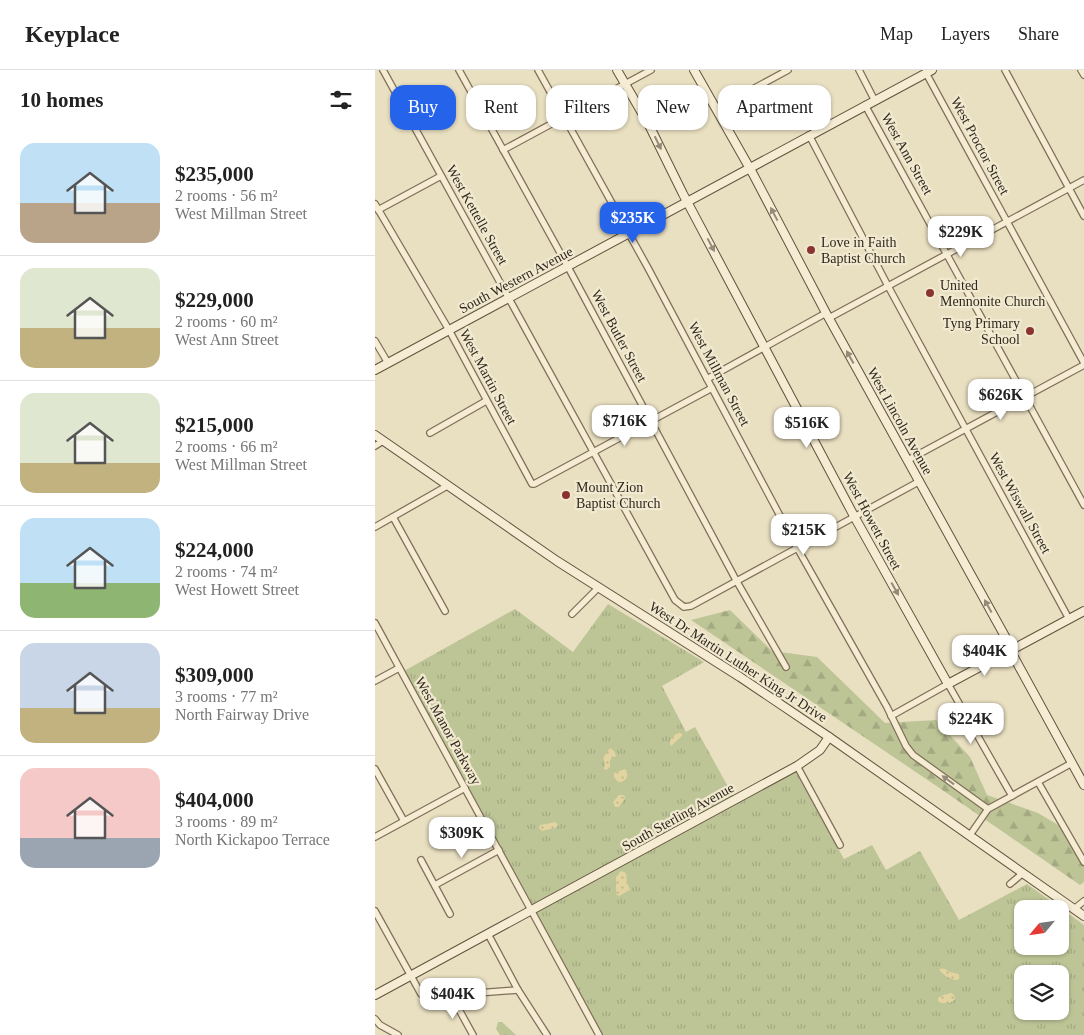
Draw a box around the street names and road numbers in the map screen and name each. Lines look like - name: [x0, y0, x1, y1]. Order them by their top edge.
- street label: West Proctor Street: [948, 95, 1012, 198]
- street label: West Ann Street: [878, 111, 936, 197]
- street label: West Kettelle Street: [443, 163, 511, 268]
- street label: South Western Avenue: [457, 244, 575, 316]
- street label: West Butler Street: [588, 287, 650, 385]
- street label: West Millman Street: [685, 319, 753, 429]
- street label: West Martin Street: [457, 327, 519, 427]
- street label: West Lincoln Avenue: [864, 365, 936, 477]
- street label: West Wiswall Street: [986, 450, 1054, 556]
- street label: West Howett Street: [840, 470, 904, 573]
- street label: West Dr Martin Luther King Jr Drive: [646, 599, 830, 725]
- street label: West Manor Parkway: [412, 674, 484, 788]
- street label: South Sterling Avenue: [619, 780, 737, 854]

